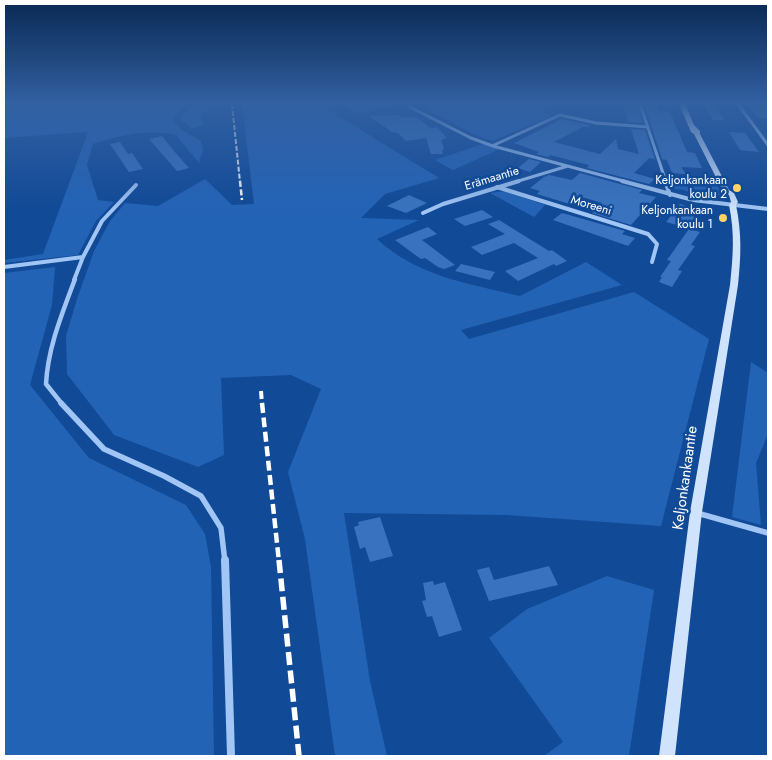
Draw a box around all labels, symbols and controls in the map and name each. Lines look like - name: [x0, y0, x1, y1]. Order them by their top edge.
- street label: Erämaantie: [463, 164, 521, 194]
- place label: Keljonkankaan koulu 2: [655, 174, 727, 202]
- marker: Keljonkankaan koulu 2: [731, 182, 743, 194]
- street label: Moreeni: [569, 193, 613, 219]
- place label: Keljonkankaan koulu 1: [641, 204, 713, 232]
- marker: Keljonkankaan koulu 1: [717, 212, 729, 224]
- street label: Keljonkankaantie: [670, 425, 702, 531]

